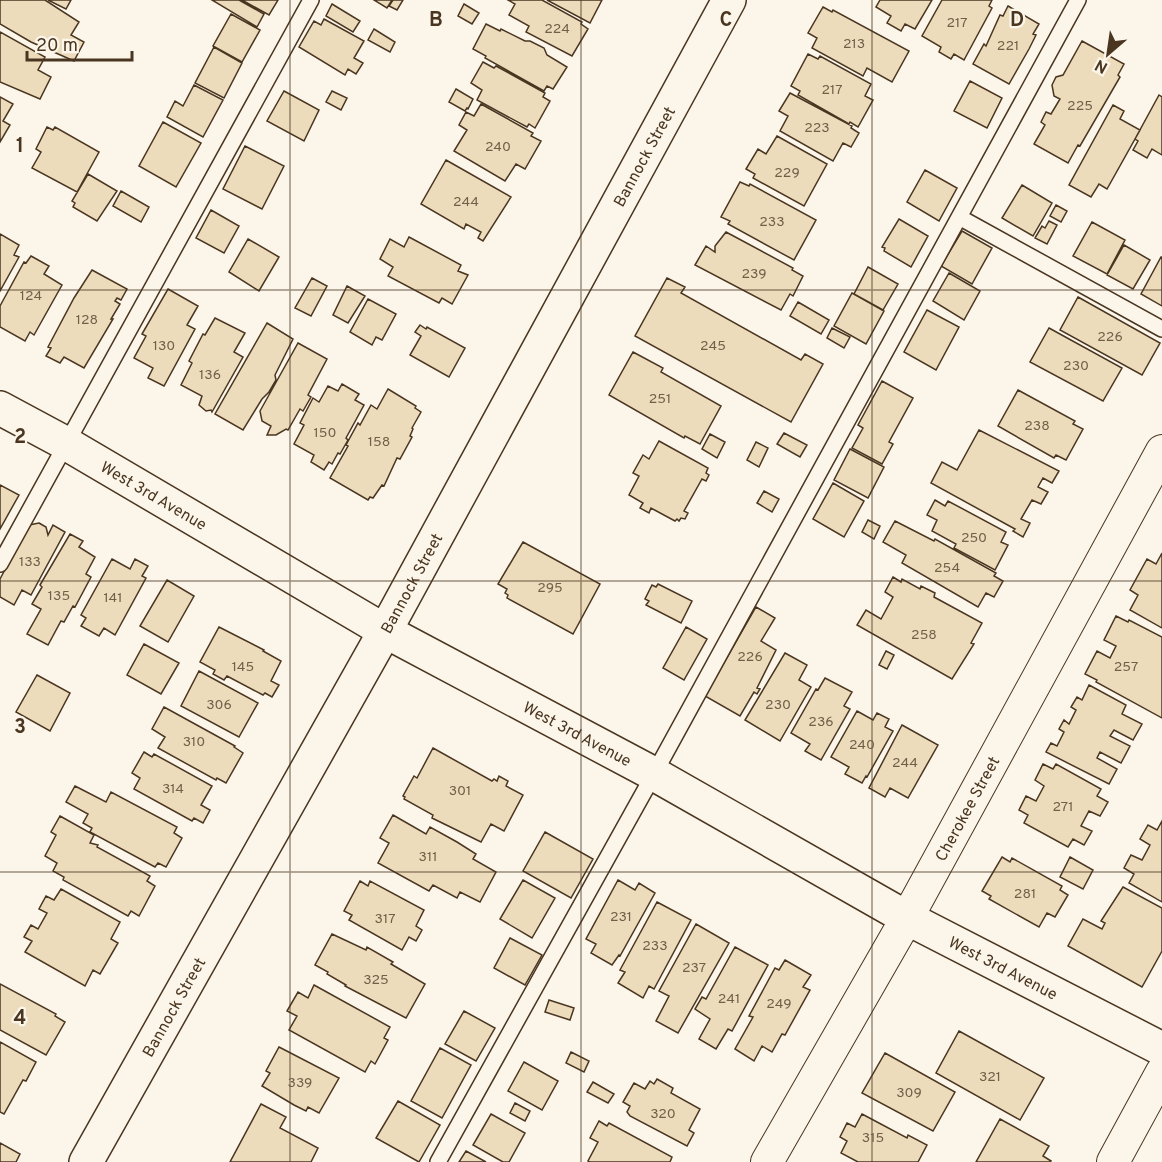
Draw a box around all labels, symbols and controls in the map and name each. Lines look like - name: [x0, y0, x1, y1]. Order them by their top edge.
- text: B: [429, 8, 443, 34]
- text: C: [720, 8, 732, 34]
- text: D: [1010, 8, 1024, 34]
- house number: 217: [946, 15, 968, 32]
- house number: 224: [544, 21, 570, 38]
- scale bar: [27, 24, 132, 62]
- north arrow: [1078, 24, 1138, 84]
- text: 20 m: [36, 35, 78, 58]
- house number: 213: [843, 36, 865, 53]
- house number: 221: [997, 38, 1019, 55]
- text: N: [1092, 54, 1112, 77]
- house number: 217: [821, 82, 843, 99]
- house number: 225: [1067, 98, 1093, 115]
- street label: Bannock Street: [610, 104, 681, 211]
- house number: 223: [804, 120, 830, 137]
- text: 1: [16, 134, 24, 160]
- house number: 240: [485, 139, 511, 156]
- house number: 229: [774, 165, 800, 182]
- house number: 244: [453, 194, 479, 211]
- house number: 233: [759, 214, 785, 231]
- house number: 239: [741, 266, 767, 283]
- house number: 124: [20, 288, 42, 305]
- house number: 128: [76, 312, 98, 329]
- house number: 226: [1097, 329, 1123, 346]
- house number: 130: [153, 338, 175, 355]
- house number: 245: [700, 338, 726, 355]
- house number: 230: [1063, 358, 1089, 375]
- house number: 136: [199, 367, 221, 384]
- house number: 251: [649, 391, 671, 408]
- house number: 238: [1024, 418, 1050, 435]
- text: 2: [14, 425, 26, 451]
- house number: 150: [314, 425, 336, 442]
- house number: 158: [368, 434, 390, 451]
- street label: West 3rd Avenue: [96, 458, 210, 536]
- street label: Bannock Street: [377, 530, 448, 638]
- house number: 250: [961, 530, 987, 547]
- house number: 133: [19, 554, 41, 571]
- house number: 254: [934, 560, 960, 577]
- house number: 295: [537, 580, 563, 597]
- house number: 135: [48, 588, 70, 605]
- house number: 141: [104, 590, 122, 607]
- house number: 258: [911, 627, 937, 644]
- house number: 226: [737, 649, 763, 666]
- house number: 145: [232, 659, 254, 676]
- house number: 257: [1114, 659, 1138, 676]
- house number: 306: [206, 697, 232, 714]
- house number: 230: [765, 697, 791, 714]
- street label: West 3rd Avenue: [519, 698, 634, 772]
- house number: 236: [808, 714, 834, 731]
- text: 3: [14, 715, 26, 741]
- house number: 310: [183, 734, 205, 751]
- house number: 240: [849, 737, 875, 754]
- street label: Cherokee Street: [932, 754, 1005, 865]
- house number: 244: [892, 755, 918, 772]
- house number: 314: [162, 781, 184, 798]
- house number: 301: [449, 783, 471, 800]
- house number: 271: [1052, 799, 1074, 816]
- house number: 311: [419, 849, 437, 866]
- house number: 281: [1014, 886, 1036, 903]
- house number: 231: [610, 909, 632, 926]
- house number: 317: [375, 911, 395, 928]
- street label: West 3rd Avenue: [944, 933, 1060, 1006]
- house number: 233: [642, 938, 668, 955]
- street label: Bannock Street: [139, 954, 211, 1061]
- house number: 237: [682, 960, 706, 977]
- house number: 325: [363, 972, 389, 989]
- house number: 241: [718, 991, 740, 1008]
- house number: 249: [766, 996, 792, 1013]
- text: 4: [14, 1006, 26, 1032]
- house number: 321: [979, 1069, 1001, 1086]
- house number: 339: [288, 1075, 312, 1092]
- house number: 309: [896, 1085, 922, 1102]
- house number: 320: [650, 1106, 676, 1123]
- house number: 315: [862, 1130, 884, 1147]

